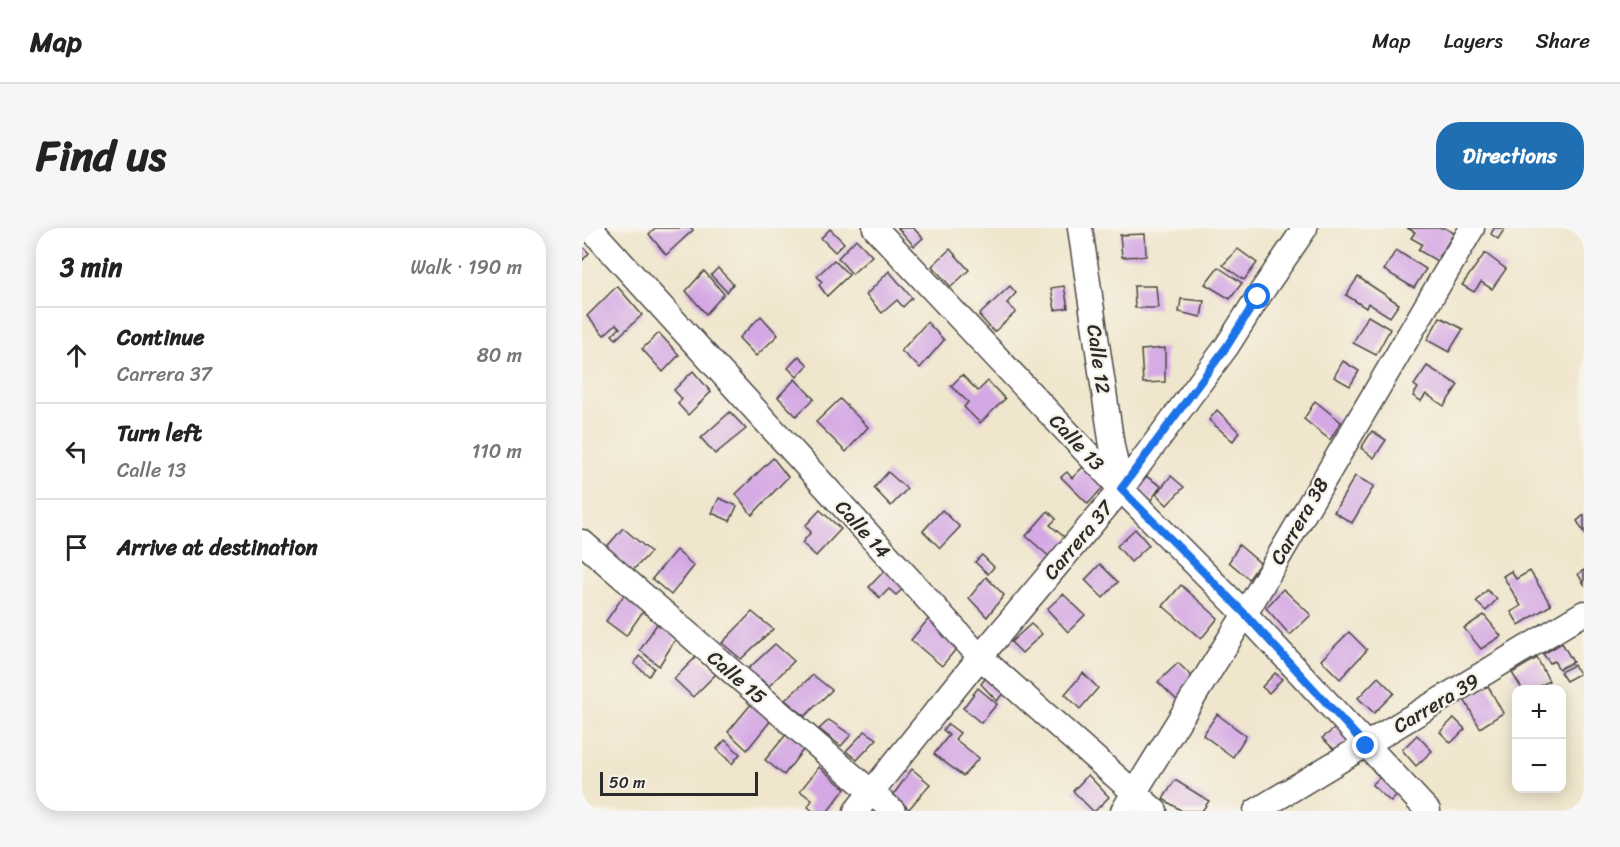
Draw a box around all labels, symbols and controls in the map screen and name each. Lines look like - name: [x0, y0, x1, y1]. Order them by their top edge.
- text: Map: [30, 17, 82, 66]
- text: Map: [1372, 22, 1411, 60]
- text: Layers: [1444, 22, 1503, 60]
- text: Share: [1536, 22, 1590, 60]
- text: Find us: [36, 119, 166, 193]
- button: Directions: [1436, 122, 1584, 190]
- text: 3 min: [60, 244, 122, 290]
- text: Walk · 190 m: [410, 250, 522, 285]
- route start: [1244, 283, 1270, 309]
- text: Continue: [117, 318, 205, 357]
- street label: Calle 12: [1076, 322, 1121, 396]
- text: 80 m: [477, 338, 522, 373]
- icon: ahead: [60, 339, 93, 372]
- text: Carrera 37: [117, 357, 212, 392]
- street label: Calle 13: [1040, 405, 1113, 480]
- text: Turn left: [117, 414, 202, 453]
- text: 110 m: [472, 434, 522, 469]
- icon: left: [60, 435, 93, 468]
- text: Calle 13: [117, 453, 186, 488]
- street label: Carrera 38: [1260, 471, 1339, 571]
- street label: Calle 14: [826, 491, 899, 567]
- street label: Carrera 37: [1034, 491, 1123, 588]
- text: Arrive at destination: [117, 528, 318, 567]
- icon: arrive: [60, 531, 93, 564]
- street label: Calle 15: [699, 641, 775, 714]
- street label: Carrera 39: [1386, 664, 1486, 743]
- map controls: [1512, 685, 1566, 793]
- button: +: [1512, 685, 1566, 739]
- route end: [1352, 732, 1378, 758]
- button: −: [1512, 739, 1566, 793]
- text: 50 m: [609, 768, 645, 797]
- scale bar: [600, 769, 758, 796]

